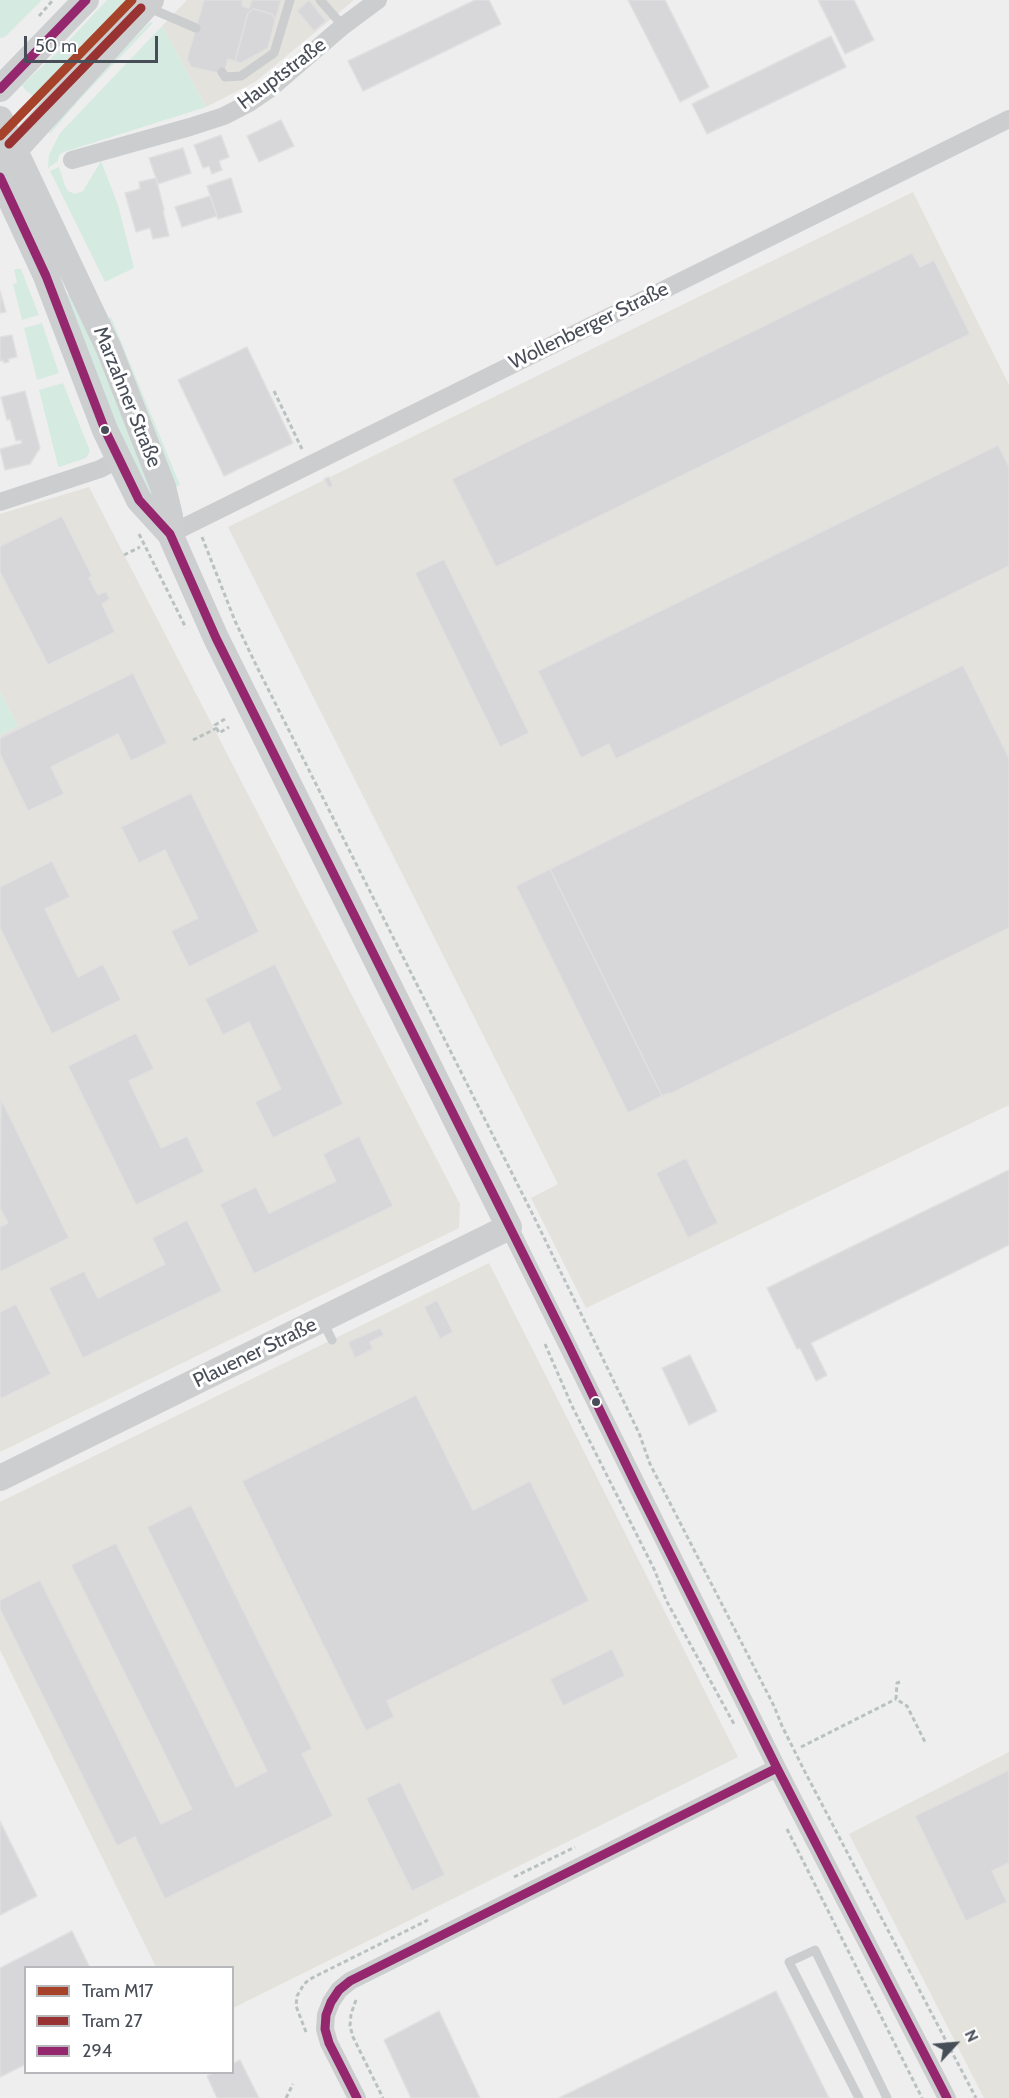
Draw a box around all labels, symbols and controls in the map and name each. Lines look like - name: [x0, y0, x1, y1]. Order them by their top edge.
- scale bar: [27, 24, 160, 62]
- street label: Hauptstraße: [233, 33, 331, 115]
- text: 50 m: [35, 35, 77, 57]
- street label: Wollenberger Straße: [506, 277, 672, 375]
- street label: Marzahner Straße: [88, 323, 166, 471]
- unlabelled marker: [99, 424, 111, 436]
- street label: Plauener Straße: [189, 1313, 321, 1393]
- unlabelled marker: [590, 1396, 602, 1408]
- legend: [24, 1966, 234, 2074]
- text: Tram M17: [82, 1980, 153, 2002]
- text: Tram 27: [82, 2010, 143, 2032]
- north arrow: [925, 2014, 985, 2074]
- text: N: [961, 2027, 983, 2045]
- text: 294: [82, 2040, 112, 2062]

